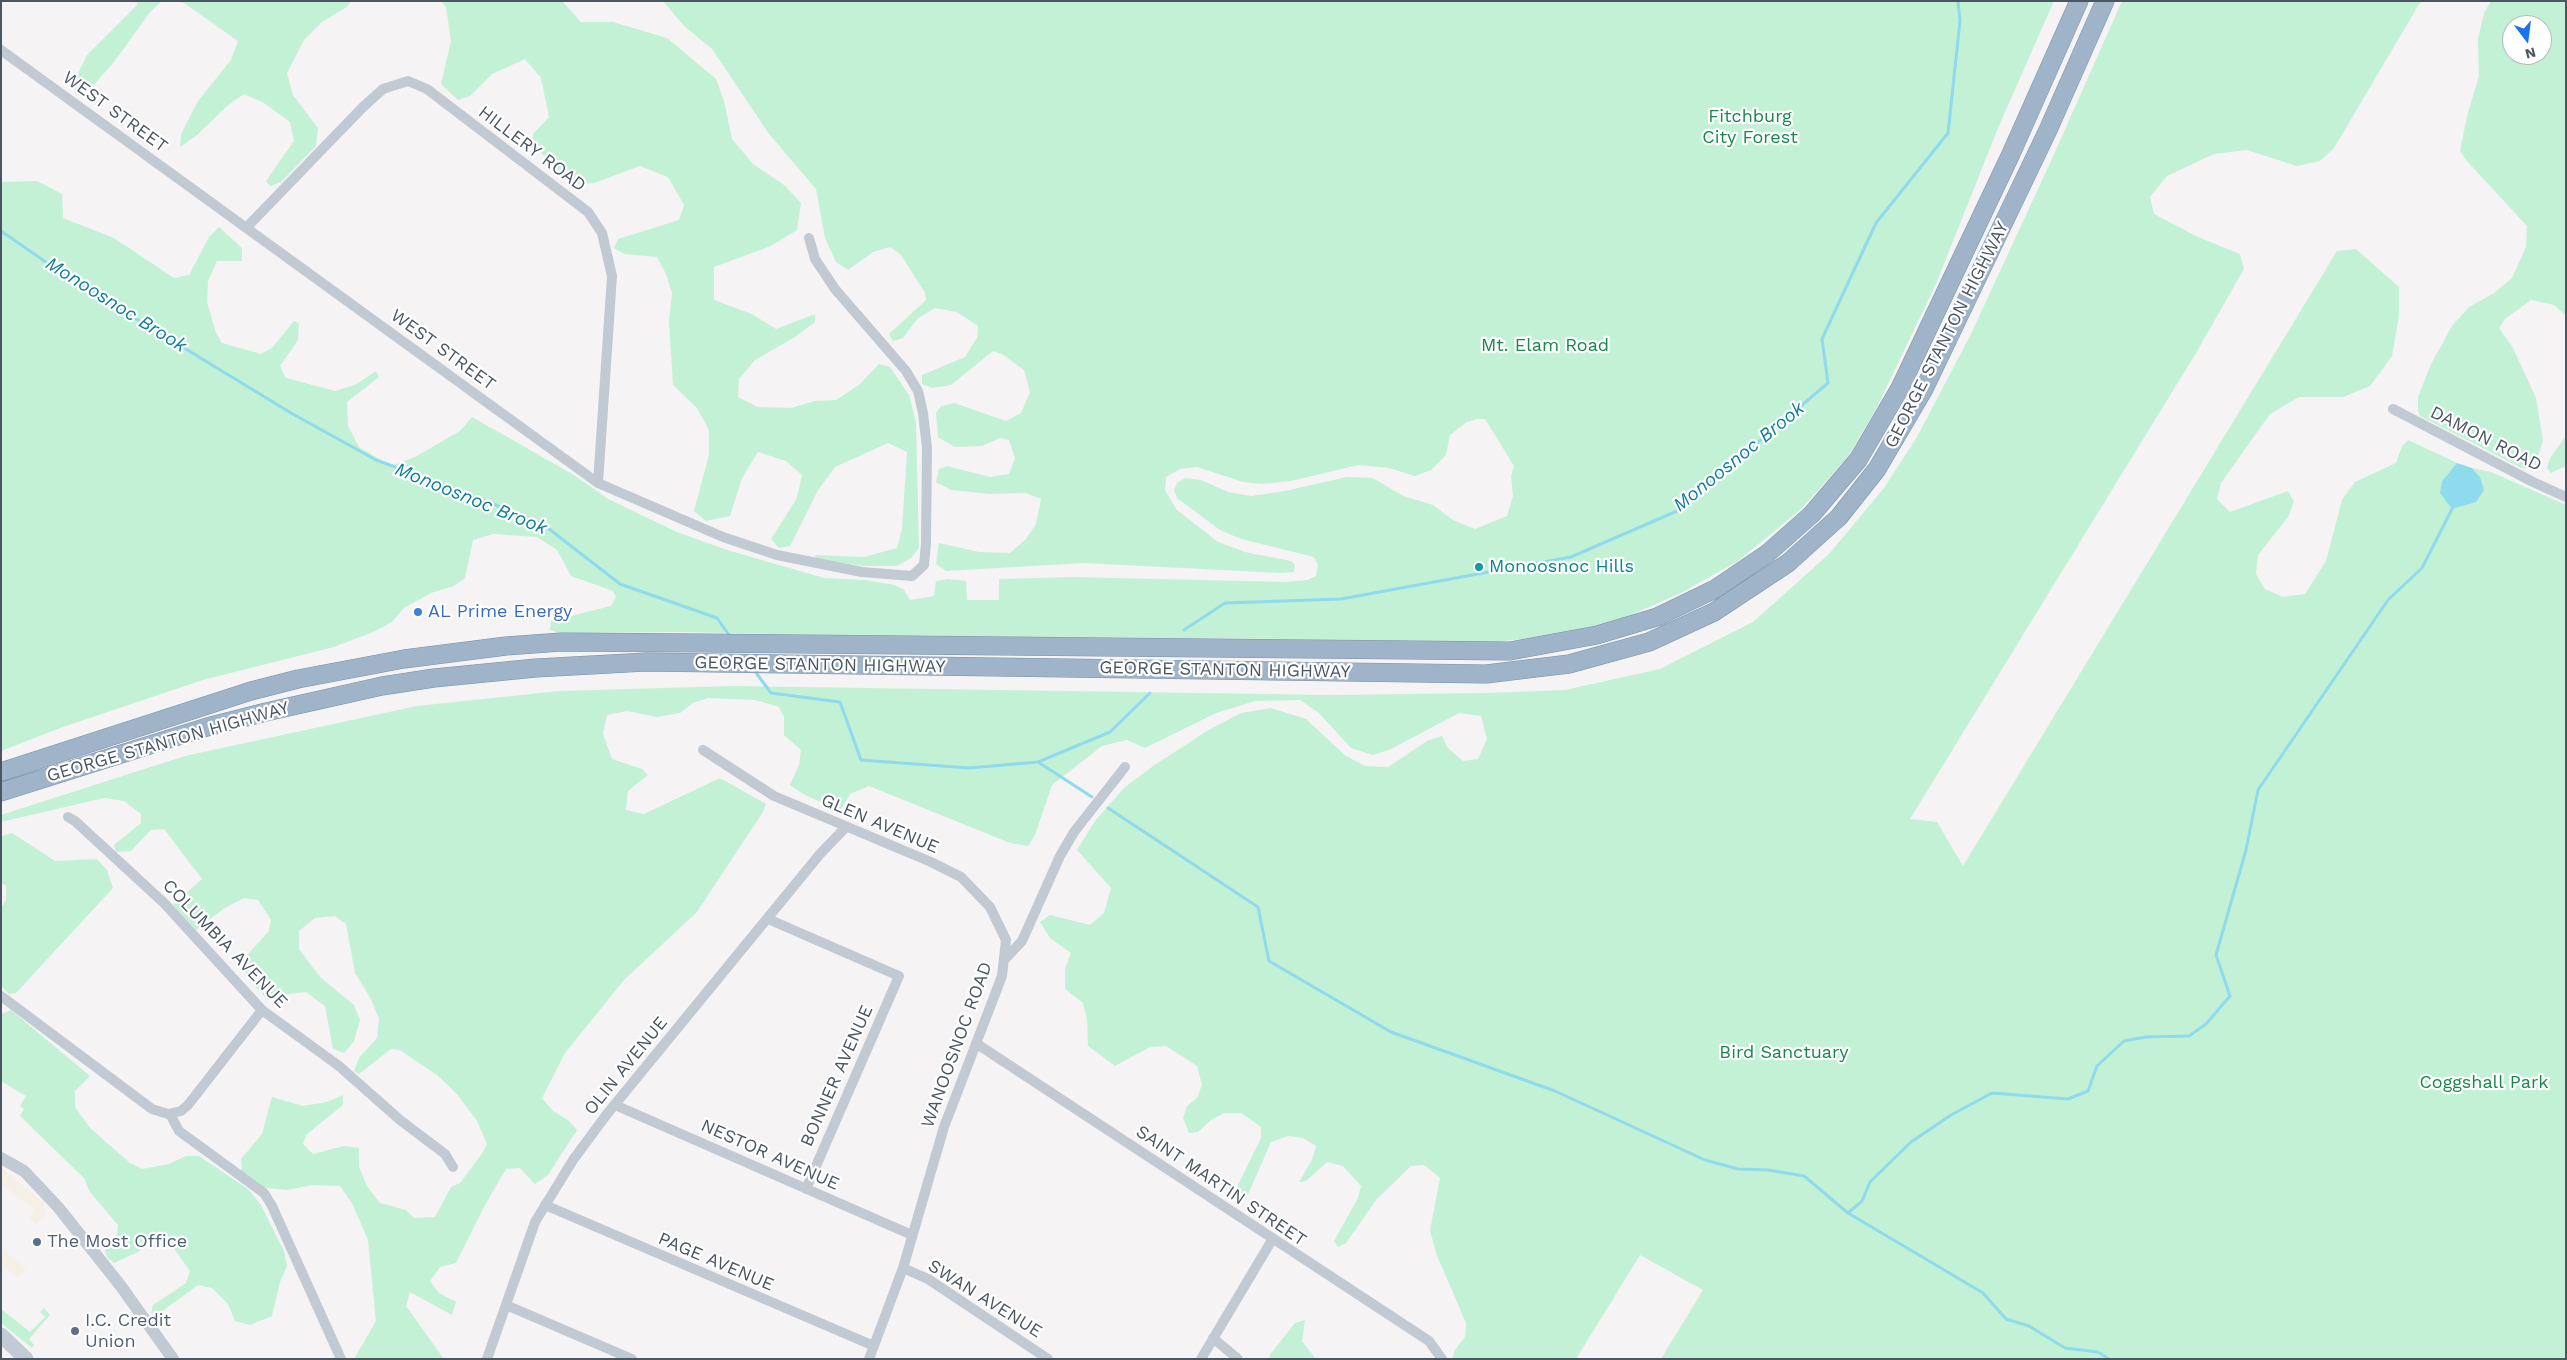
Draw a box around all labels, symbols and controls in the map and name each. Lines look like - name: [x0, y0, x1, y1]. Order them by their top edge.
- north arrow: [2502, 15, 2552, 65]
- text: N: [2524, 44, 2538, 63]
- street label: WEST STREET: [58, 67, 172, 157]
- street label: HILLERY ROAD: [474, 101, 590, 197]
- park label: Fitchburg City Forest: [1702, 106, 1798, 148]
- street label: GEORGE STANTON HIGHWAY: [1880, 218, 2014, 452]
- water label: Monoosnoc Brook: [41, 252, 191, 358]
- street label: WEST STREET: [386, 305, 500, 395]
- park label: Mt. Elam Road: [1481, 335, 1609, 357]
- water label: Monoosnoc Brook: [1669, 397, 1809, 517]
- street label: DAMON ROAD: [2427, 402, 2545, 476]
- water label: Monoosnoc Brook: [392, 458, 550, 540]
- place label: Monoosnoc Hills: [1489, 556, 1634, 578]
- marker: Monoosnoc Hills: [1473, 561, 1485, 573]
- place label: AL Prime Energy: [428, 601, 572, 623]
- marker: AL Prime Energy: [412, 606, 424, 618]
- street label: GEORGE STANTON HIGHWAY: [694, 652, 946, 678]
- street label: GEORGE STANTON HIGHWAY: [1099, 657, 1351, 683]
- street label: GEORGE STANTON HIGHWAY: [44, 697, 292, 787]
- street label: GLEN AVENUE: [818, 789, 942, 859]
- street label: COLUMBIA AVENUE: [158, 875, 292, 1013]
- street label: WANOOSNOC ROAD: [917, 959, 997, 1131]
- street label: BONNER AVENUE: [796, 1002, 878, 1150]
- street label: OLIN AVENUE: [580, 1012, 672, 1120]
- park label: Bird Sanctuary: [1719, 1042, 1849, 1064]
- park label: Coggshall Park: [2420, 1072, 2548, 1094]
- street label: NESTOR AVENUE: [697, 1115, 843, 1195]
- street label: SAINT MARTIN STREET: [1132, 1121, 1310, 1251]
- street label: PAGE AVENUE: [655, 1228, 777, 1296]
- place label: The Most Office: [47, 1231, 187, 1253]
- marker: The Most Office: [31, 1236, 43, 1248]
- street label: SWAN AVENUE: [924, 1255, 1046, 1343]
- place label: I.C. Credit Union: [85, 1310, 171, 1352]
- marker: I.C. Credit Union: [69, 1325, 81, 1337]

